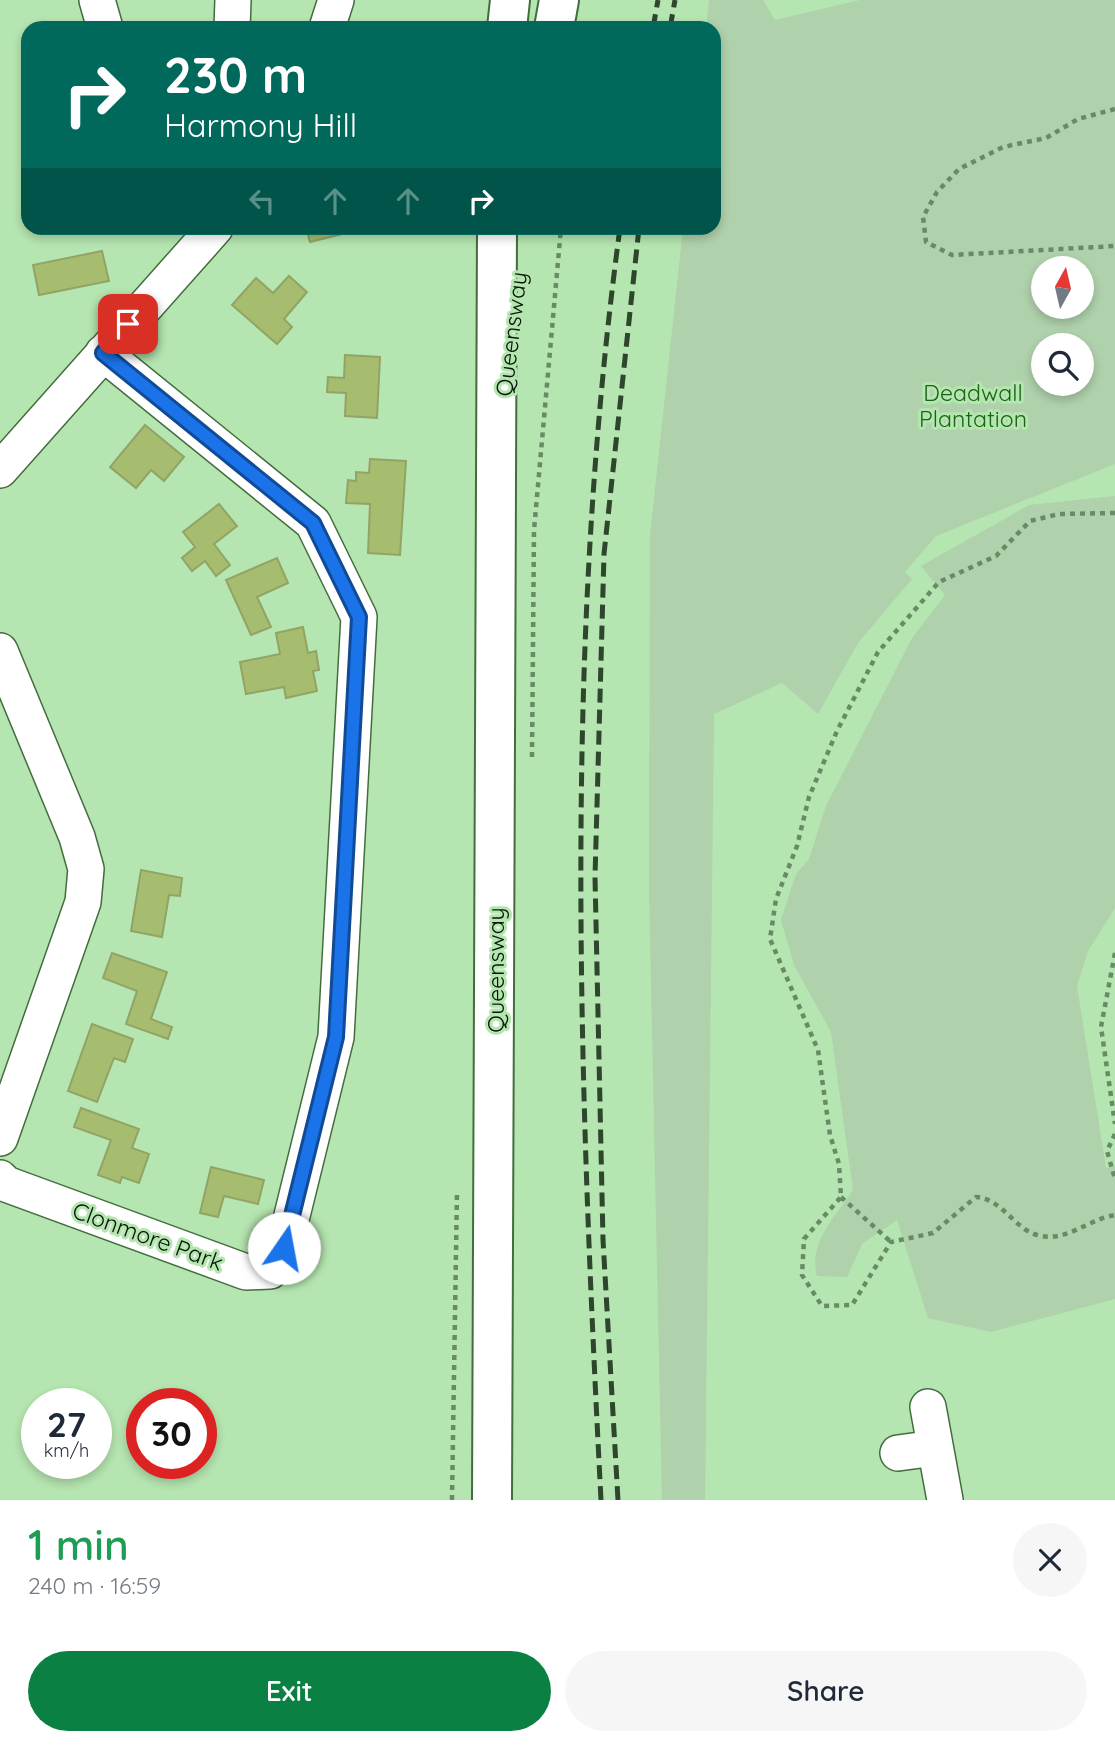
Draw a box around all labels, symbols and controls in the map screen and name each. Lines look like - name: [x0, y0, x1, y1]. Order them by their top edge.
- text: 230 m: [164, 44, 307, 105]
- icon: right: [49, 49, 140, 140]
- text: Harmony Hill: [164, 105, 357, 145]
- icon: left: [243, 182, 281, 220]
- icon: ahead: [316, 182, 354, 220]
- icon: ahead: [389, 182, 427, 220]
- icon: right: [462, 182, 500, 220]
- north arrow: [1031, 256, 1094, 318]
- map controls: [1031, 256, 1094, 396]
- street label: Queensway: [489, 270, 533, 398]
- pin: [98, 294, 158, 354]
- icon: arrive: [109, 305, 147, 343]
- button: search: [1031, 333, 1094, 396]
- park label: Deadwall Plantation: [919, 378, 1027, 433]
- street label: Queensway: [481, 907, 510, 1033]
- street label: Clonmore Park: [69, 1195, 227, 1277]
- position arrow: [247, 1211, 321, 1285]
- speed limit sign: 30: [126, 1388, 217, 1479]
- text: 27: [47, 1402, 86, 1446]
- text: km/h: [44, 1439, 89, 1462]
- text: 1 min: [28, 1518, 129, 1571]
- button: close: [1013, 1523, 1087, 1597]
- text: 240 m · 16:59: [28, 1571, 161, 1600]
- button: Exit: [28, 1651, 551, 1731]
- button: Share: [565, 1651, 1087, 1731]

